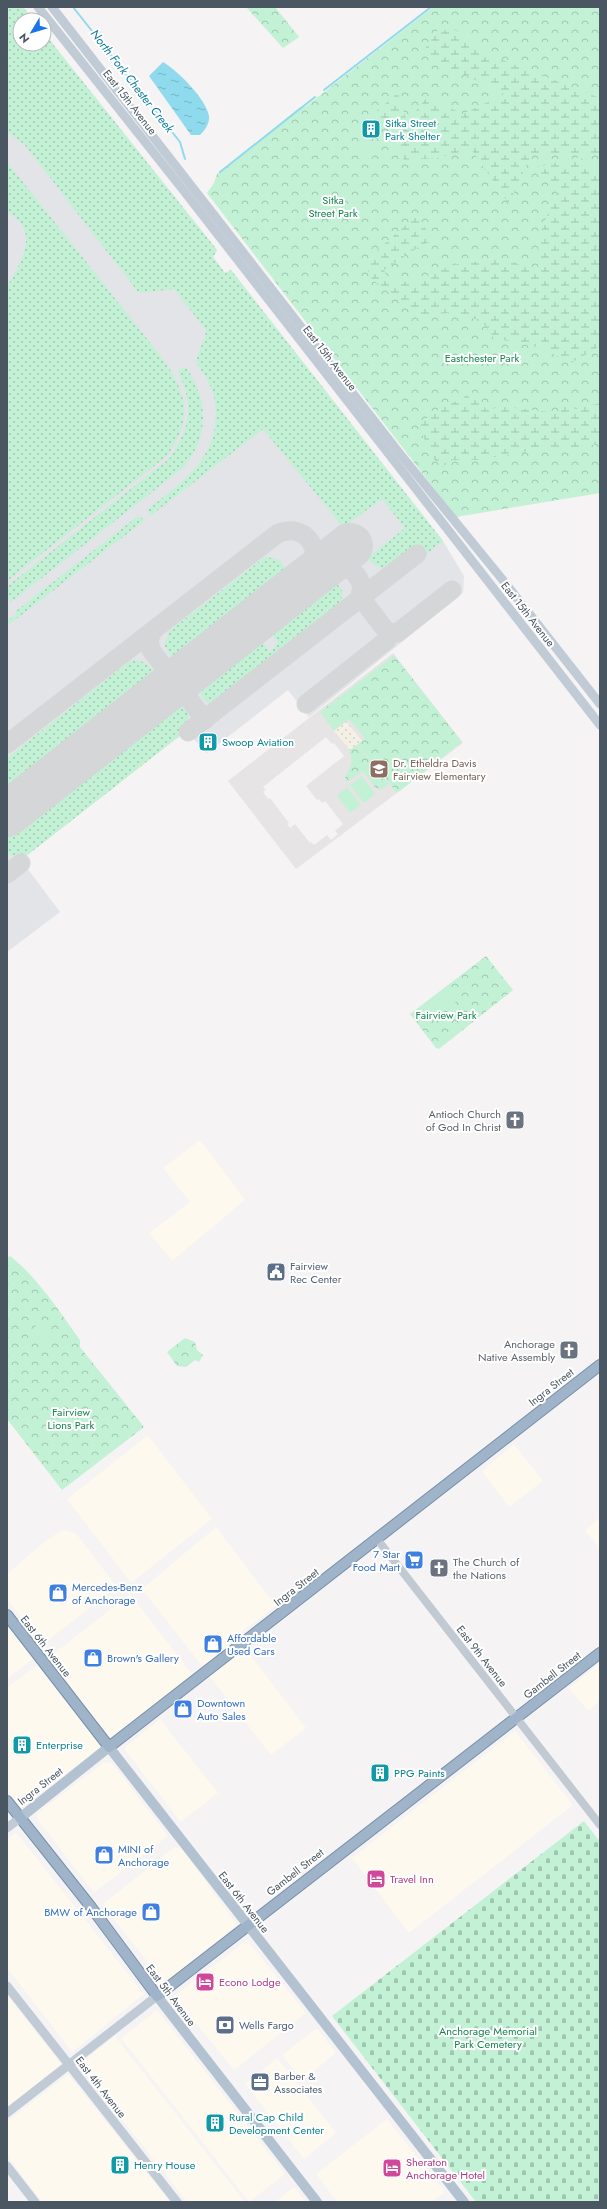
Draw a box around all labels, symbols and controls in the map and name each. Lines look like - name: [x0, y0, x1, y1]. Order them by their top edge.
- north arrow: [12, 12, 52, 52]
- water label: North Fork Chester Creek: [86, 26, 179, 137]
- text: N: [15, 30, 33, 47]
- street label: East 15th Avenue: [99, 66, 161, 138]
- place label: Sitka Street Park Shelter: [385, 115, 440, 144]
- building icon: Sitka Street Park Shelter: [360, 118, 382, 140]
- park label: Sitka Street Park: [308, 192, 358, 221]
- street label: East 15th Avenue: [299, 322, 361, 394]
- park label: Eastchester Park: [445, 350, 519, 366]
- street label: East 15th Avenue: [497, 578, 559, 650]
- building icon: Swoop Aviation: [197, 731, 219, 753]
- place label: Swoop Aviation: [222, 734, 294, 750]
- place label: Dr. Etheldra Davis Fairview Elementary: [393, 755, 486, 784]
- school or university icon: Dr. Etheldra Davis Fairview Elementary: [368, 758, 390, 780]
- park label: Fairview Park: [415, 1007, 477, 1023]
- place label: Antioch Church of God In Christ: [426, 1106, 501, 1135]
- church icon: Antioch Church of God In Christ: [504, 1109, 526, 1131]
- place label: Fairview Rec Center: [290, 1258, 342, 1287]
- public building icon: Fairview Rec Center: [265, 1261, 287, 1283]
- place label: Anchorage Native Assembly: [478, 1336, 555, 1365]
- church icon: Anchorage Native Assembly: [558, 1339, 580, 1361]
- street label: Ingra Street: [525, 1364, 577, 1410]
- park label: Fairview Lions Park: [48, 1404, 95, 1433]
- place label: 7 Star Food Mart: [353, 1546, 400, 1575]
- supermarket icon: 7 Star Food Mart: [403, 1549, 425, 1571]
- place label: The Church of the Nations: [453, 1554, 520, 1583]
- church icon: The Church of the Nations: [428, 1557, 450, 1579]
- street label: Ingra Street: [270, 1564, 322, 1610]
- place label: Mercedes-Benz of Anchorage: [72, 1579, 142, 1608]
- shop icon: Mercedes-Benz of Anchorage: [47, 1582, 69, 1604]
- street label: East 6th Avenue: [17, 1612, 75, 1680]
- street label: East 9th Avenue: [453, 1622, 511, 1690]
- place label: Affordable Used Cars: [227, 1630, 277, 1659]
- shop icon: Affordable Used Cars: [202, 1633, 224, 1655]
- shop icon: Brown's Gallery: [82, 1647, 104, 1669]
- street label: Gambell Street: [520, 1647, 584, 1703]
- place label: Brown's Gallery: [107, 1650, 179, 1666]
- place label: Downtown Auto Sales: [197, 1695, 246, 1724]
- shop icon: Downtown Auto Sales: [172, 1698, 194, 1720]
- building icon: Enterprise: [11, 1734, 33, 1756]
- place label: Enterprise: [36, 1737, 83, 1753]
- building icon: PPG Paints: [369, 1762, 391, 1784]
- street label: Ingra Street: [14, 1763, 66, 1809]
- place label: PPG Paints: [394, 1765, 445, 1781]
- place label: MINI of Anchorage: [118, 1841, 169, 1870]
- shop icon: MINI of Anchorage: [93, 1844, 115, 1866]
- street label: Gambell Street: [263, 1844, 327, 1900]
- street label: East 6th Avenue: [215, 1868, 273, 1936]
- hotel icon: Travel Inn: [365, 1868, 387, 1890]
- place label: Travel Inn: [390, 1871, 434, 1887]
- shop icon: BMW of Anchorage: [140, 1901, 162, 1923]
- place label: BMW of Anchorage: [44, 1904, 137, 1920]
- street label: East 5th Avenue: [142, 1961, 200, 2030]
- hotel icon: Econo Lodge: [194, 1971, 216, 1993]
- place label: Econo Lodge: [219, 1974, 281, 1990]
- bank icon: Wells Fargo: [214, 2014, 236, 2036]
- place label: Wells Fargo: [239, 2017, 294, 2033]
- park label: Anchorage Memorial Park Cemetery: [439, 2023, 537, 2052]
- street label: East 4th Avenue: [72, 2053, 130, 2121]
- place label: Barber & Associates: [274, 2068, 323, 2097]
- office icon: Barber & Associates: [249, 2071, 271, 2093]
- place label: Rural Cap Child Development Center: [229, 2109, 324, 2138]
- building icon: Rural Cap Child Development Center: [204, 2112, 226, 2134]
- building icon: Henry House: [109, 2154, 131, 2176]
- place label: Sheraton Anchorage Hotel: [406, 2154, 485, 2183]
- place label: Henry House: [134, 2157, 196, 2173]
- hotel icon: Sheraton Anchorage Hotel: [381, 2157, 403, 2179]

